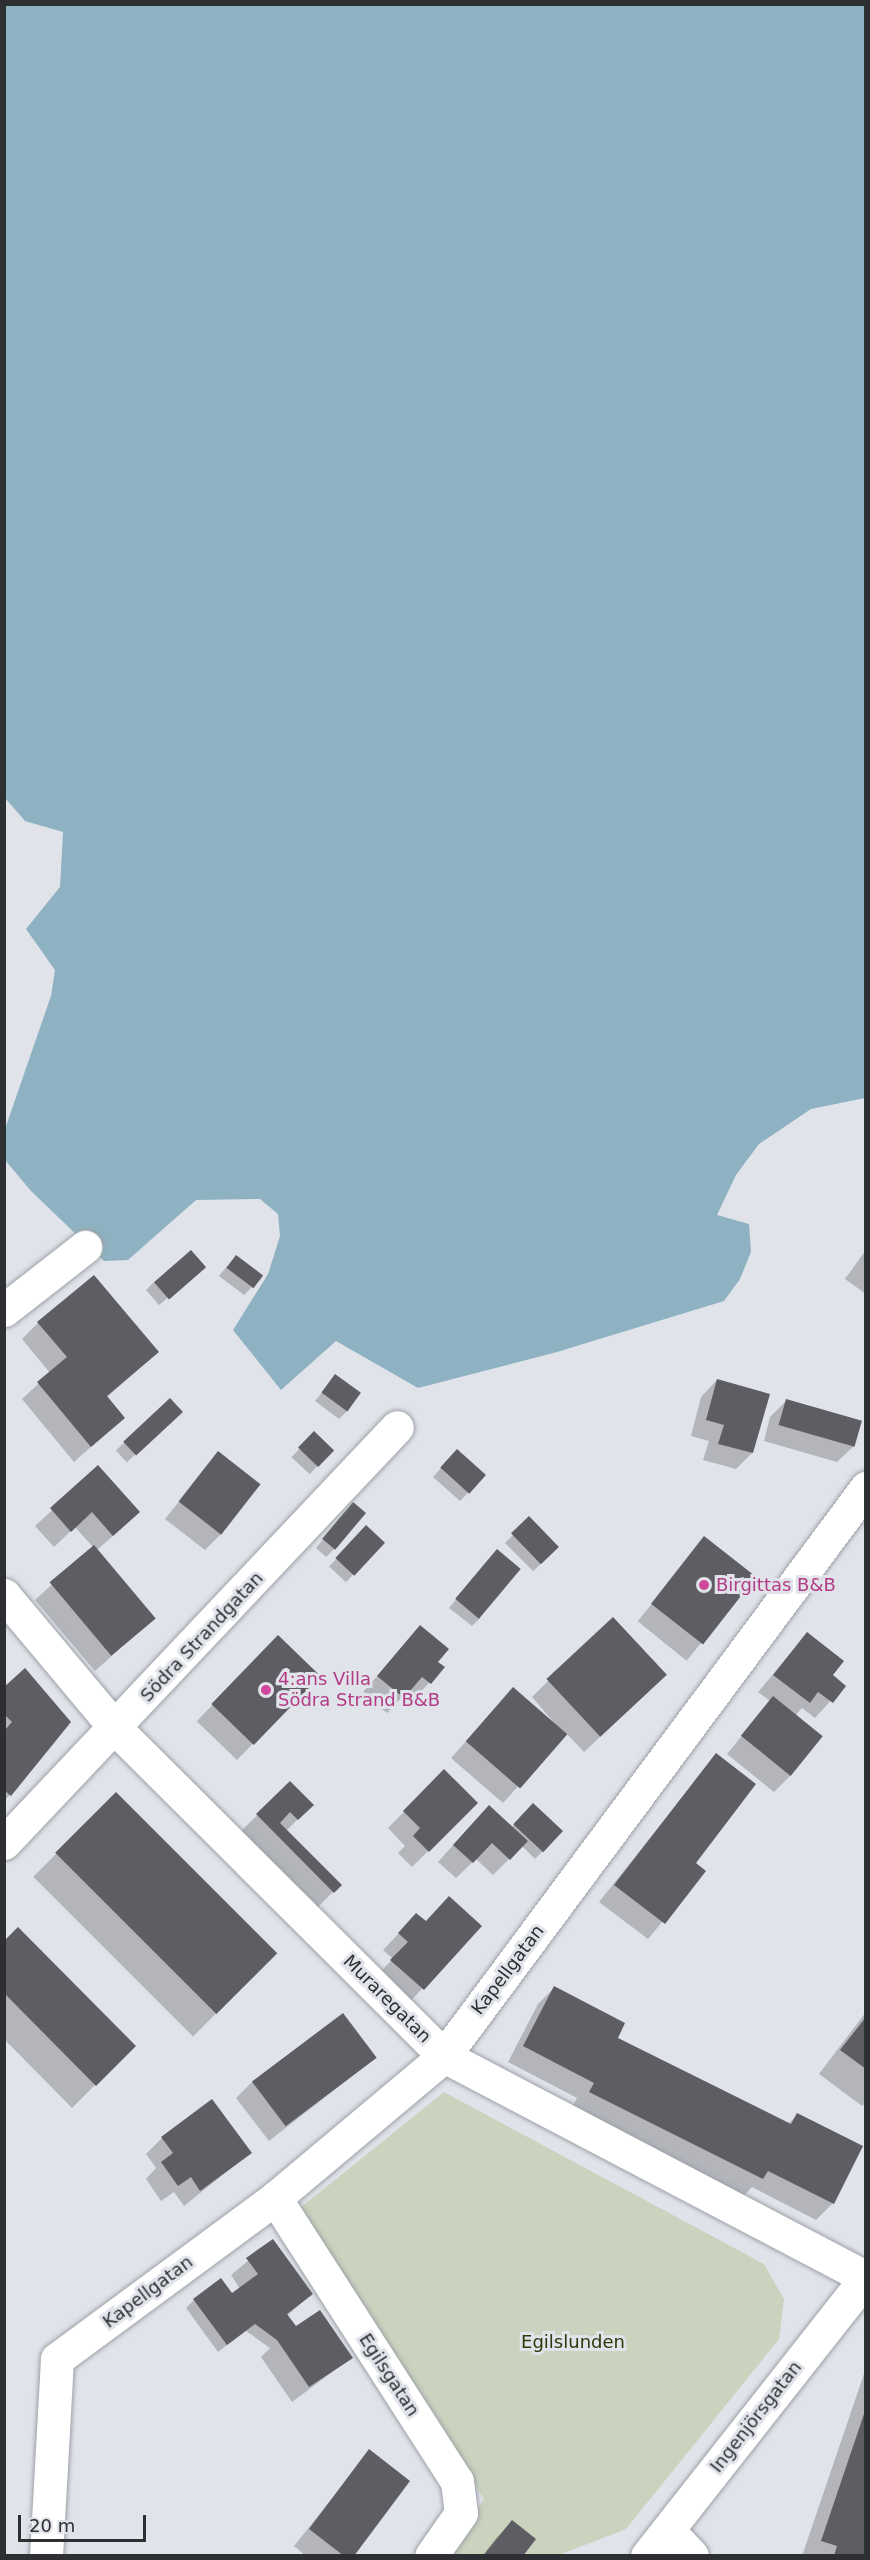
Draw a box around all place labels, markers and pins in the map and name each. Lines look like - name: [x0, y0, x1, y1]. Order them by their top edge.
- place label: Birgittas B&B: [716, 1574, 836, 1596]
- marker: Birgittas B&B: [697, 1578, 711, 1592]
- place label: 4:ans Villa Södra Strand B&B: [278, 1669, 440, 1712]
- marker: 4:ans Villa Södra Strand B&B: [259, 1683, 273, 1697]

